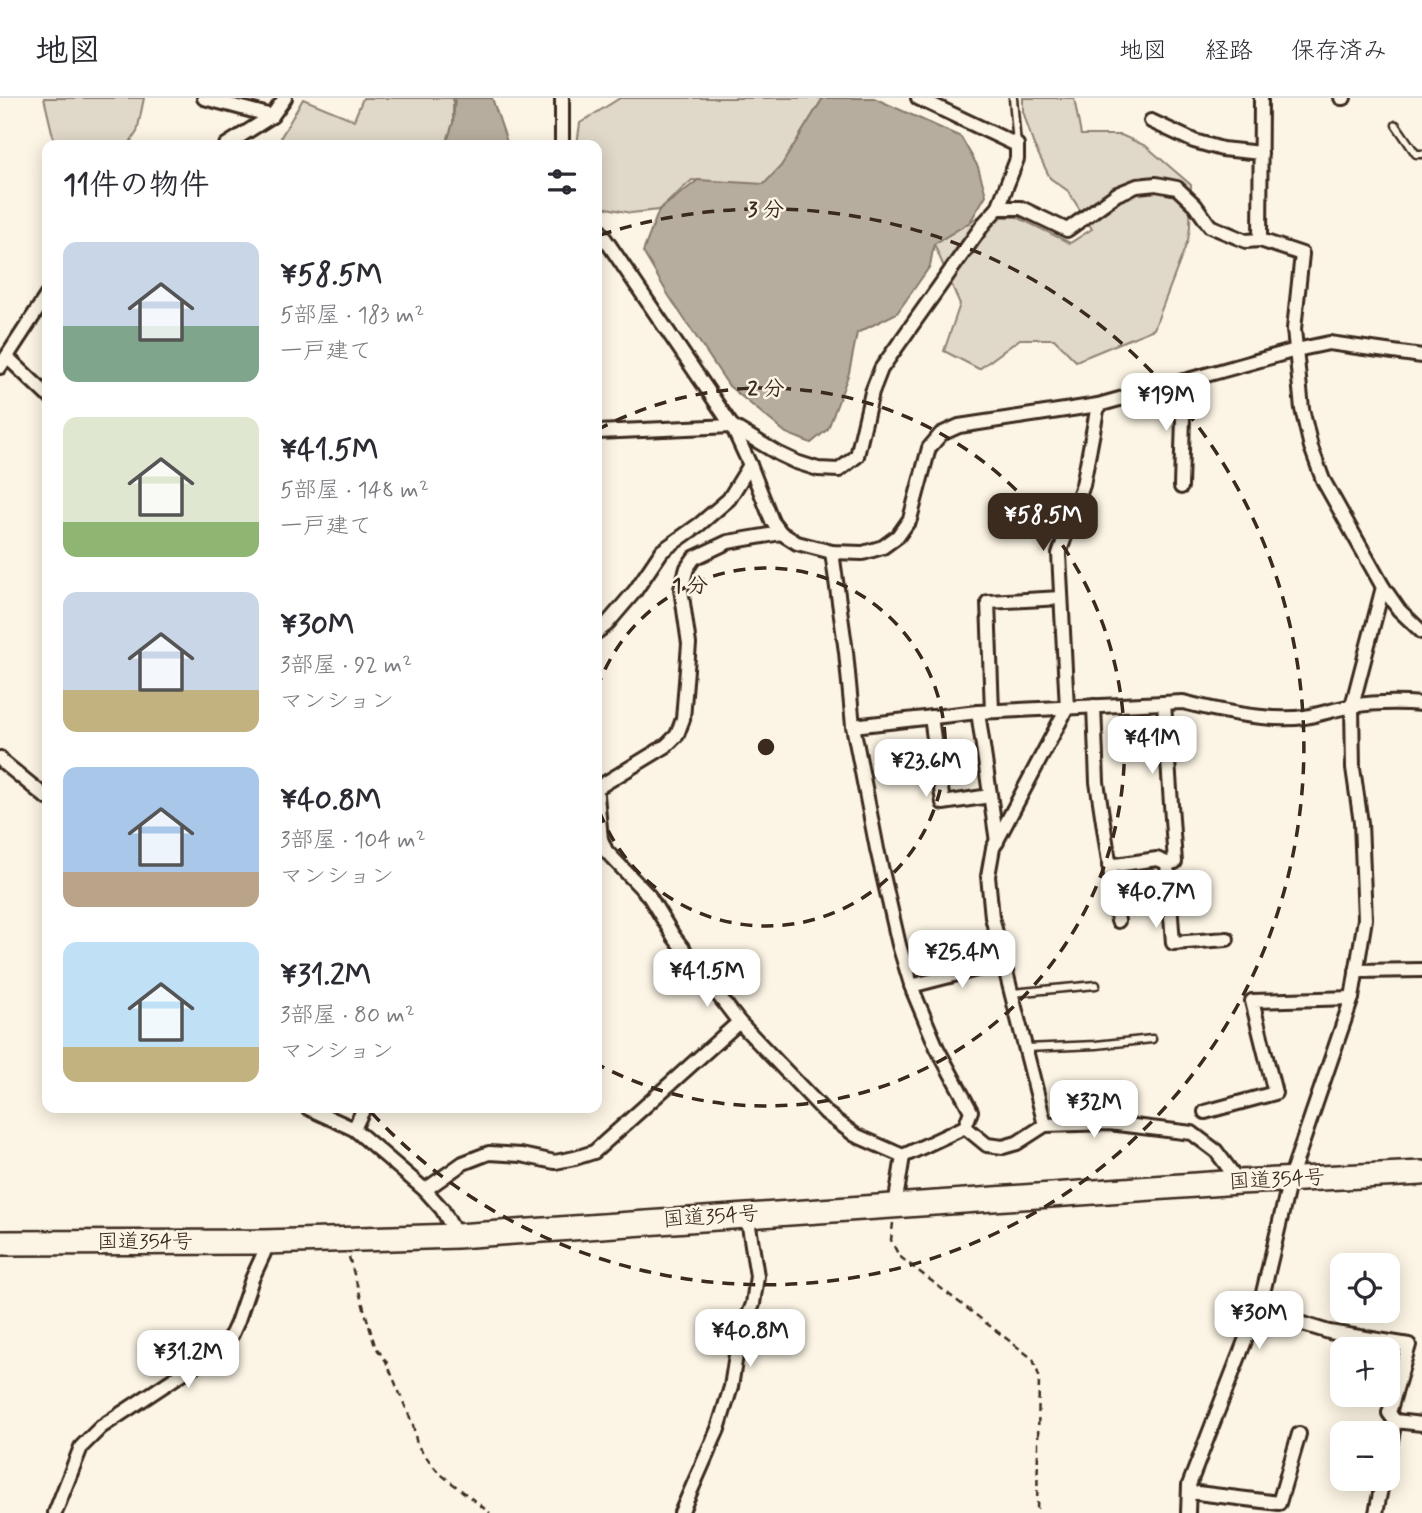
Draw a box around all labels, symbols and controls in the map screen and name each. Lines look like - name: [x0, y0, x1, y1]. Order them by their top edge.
- text: 地図: [35, 30, 101, 74]
- text: 地図: [1119, 36, 1167, 67]
- text: 経路: [1205, 36, 1253, 67]
- text: 保存済み: [1291, 36, 1387, 67]
- icon: filters: [543, 163, 581, 201]
- text: 11件の物件: [63, 166, 209, 205]
- text: 3 分: [748, 196, 784, 224]
- text: ¥58.5M: [280, 256, 382, 295]
- icon: home: [119, 270, 203, 354]
- text: 5部屋 · 183 m²: [280, 301, 424, 331]
- text: 一戸建て: [280, 337, 372, 367]
- pin: ¥19M: [1125, 374, 1207, 433]
- text: 2 分: [748, 375, 784, 403]
- text: ¥19M: [1137, 381, 1195, 411]
- text: ¥41.5M: [280, 431, 378, 470]
- icon: home: [119, 445, 203, 529]
- text: 5部屋 · 148 m²: [280, 476, 429, 506]
- pin: ¥58.5M: [986, 494, 1100, 553]
- text: ¥58.5M: [1004, 501, 1082, 531]
- text: 一戸建て: [280, 512, 372, 542]
- text: 1 分: [672, 572, 708, 600]
- text: ¥30M: [280, 606, 354, 645]
- icon: home: [119, 620, 203, 704]
- text: 3部屋 · 92 m²: [280, 651, 412, 681]
- text: マンション: [280, 687, 394, 717]
- pin: ¥41M: [1111, 716, 1193, 776]
- text: ¥41M: [1124, 724, 1180, 754]
- centre of rings: [754, 735, 778, 759]
- pin: ¥23.6M: [869, 740, 983, 799]
- text: ¥23.6M: [890, 747, 962, 777]
- text: ¥40.8M: [280, 781, 381, 820]
- icon: home: [119, 795, 203, 879]
- text: 3部屋 · 104 m²: [280, 826, 426, 856]
- text: マンション: [280, 862, 394, 892]
- pin: ¥40.7M: [1099, 870, 1213, 930]
- text: ¥40.7M: [1117, 878, 1195, 908]
- pin: ¥25.4M: [905, 930, 1019, 990]
- text: ¥25.4M: [924, 938, 1000, 968]
- pin: ¥41.5M: [650, 950, 764, 1009]
- text: ¥31.2M: [280, 956, 371, 995]
- text: ¥41.5M: [669, 957, 745, 987]
- icon: home: [119, 970, 203, 1054]
- text: 3部屋 · 80 m²: [280, 1001, 415, 1031]
- text: マンション: [280, 1037, 394, 1067]
- pin: ¥32M: [1053, 1080, 1135, 1140]
- text: ¥32M: [1066, 1088, 1122, 1118]
- street label: 国道354号: [1228, 1164, 1326, 1196]
- street label: 国道354号: [662, 1200, 760, 1234]
- street label: 国道354号: [97, 1228, 193, 1256]
- map controls: [1330, 1253, 1400, 1491]
- button: locate: [1330, 1253, 1400, 1323]
- pin: ¥30M: [1218, 1292, 1300, 1351]
- text: ¥30M: [1231, 1299, 1288, 1329]
- pin: ¥40.8M: [693, 1310, 807, 1369]
- text: ¥40.8M: [711, 1317, 789, 1347]
- pin: ¥31.2M: [131, 1330, 245, 1390]
- button: +: [1330, 1337, 1400, 1407]
- text: ¥31.2M: [153, 1338, 223, 1368]
- button: −: [1330, 1421, 1400, 1491]

